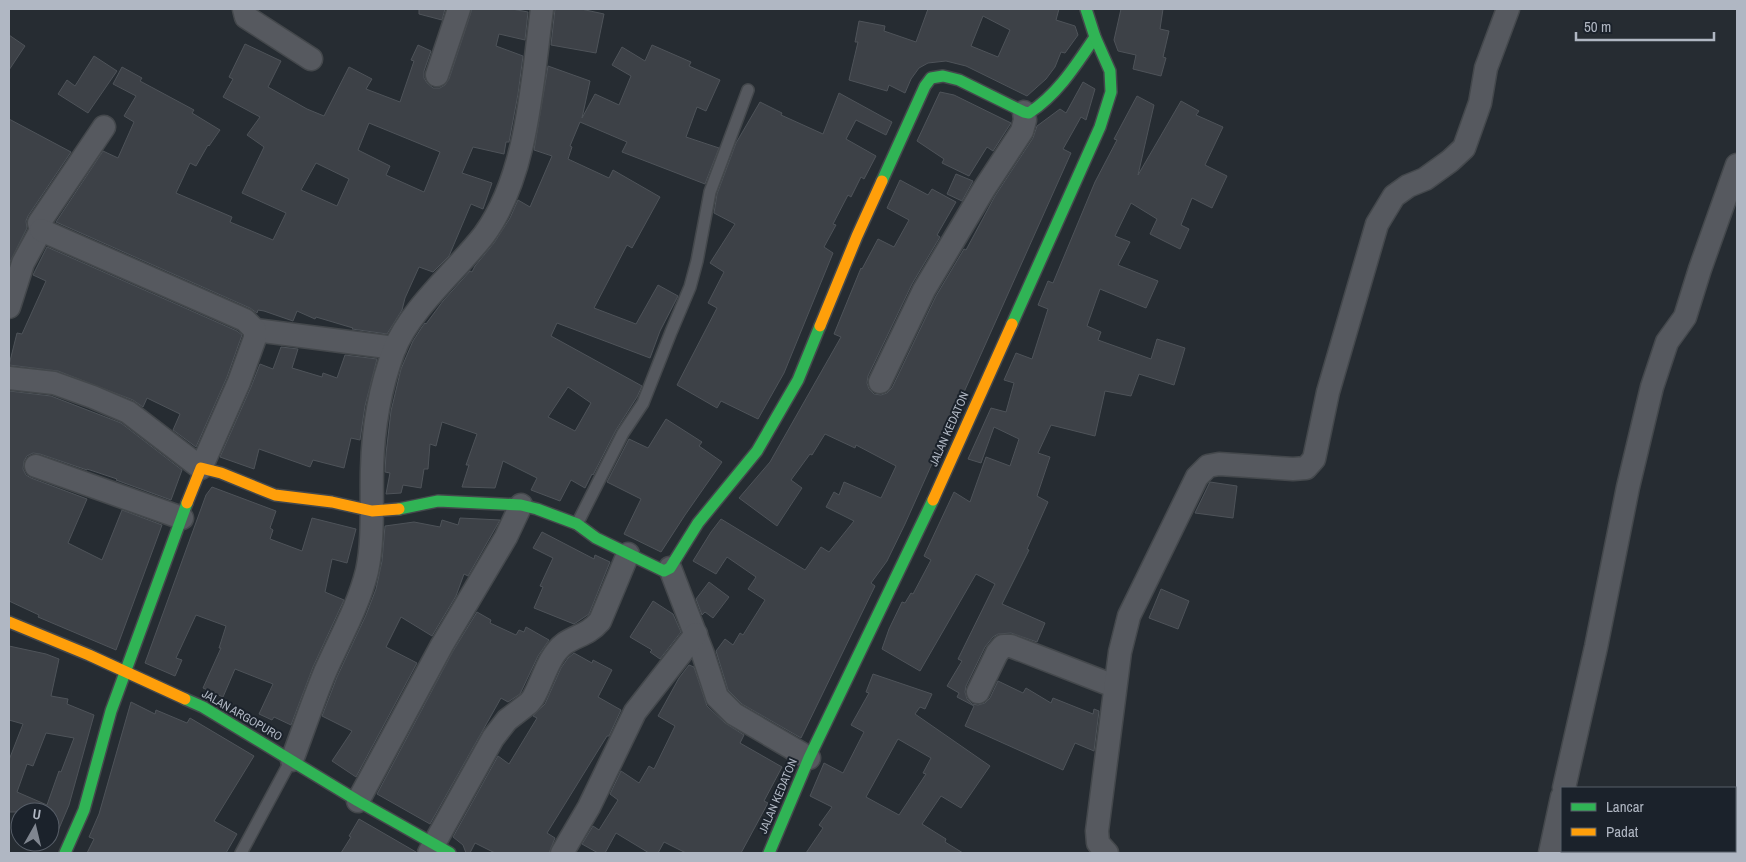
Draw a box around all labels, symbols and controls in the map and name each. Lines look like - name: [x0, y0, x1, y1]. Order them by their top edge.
- scale bar: [1576, 10, 1714, 42]
- text: 50 m: [1584, 16, 1611, 37]
- street label: JALAN KEDATON: [925, 389, 973, 469]
- street label: JALAN ARGOPURO: [199, 686, 285, 745]
- street label: JALAN KEDATON: [755, 756, 801, 836]
- legend: [1561, 787, 1736, 852]
- text: Lancar: [1606, 796, 1644, 817]
- north arrow: [10, 802, 60, 852]
- text: U: [31, 805, 42, 824]
- text: Padat: [1606, 821, 1639, 842]

